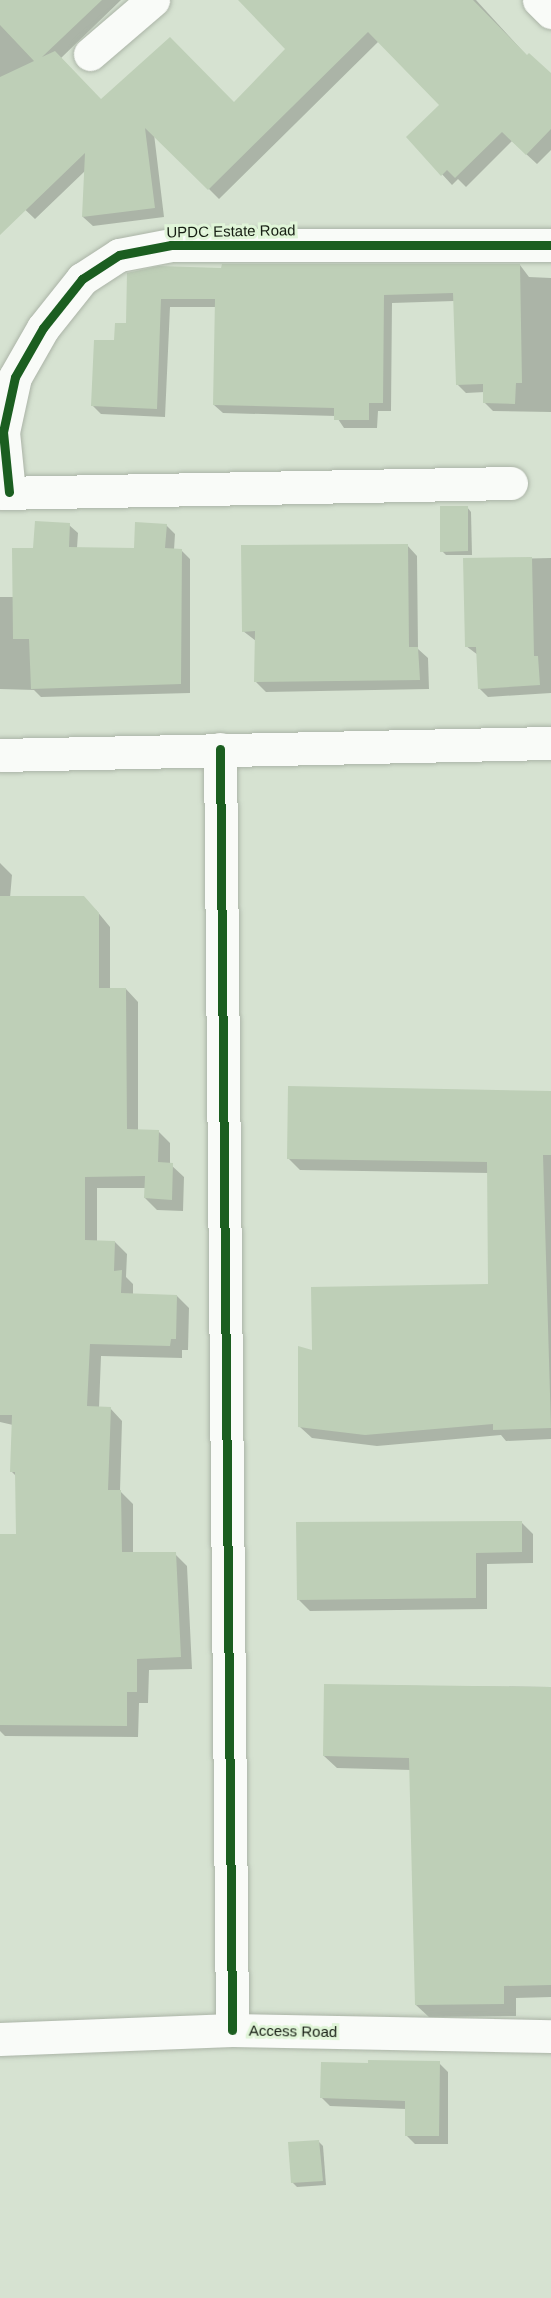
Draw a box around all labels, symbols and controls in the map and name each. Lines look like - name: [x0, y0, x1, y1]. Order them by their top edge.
- street label: UPDC Estate Road: [166, 221, 296, 241]
- street label: Access Road: [249, 2021, 337, 2041]

